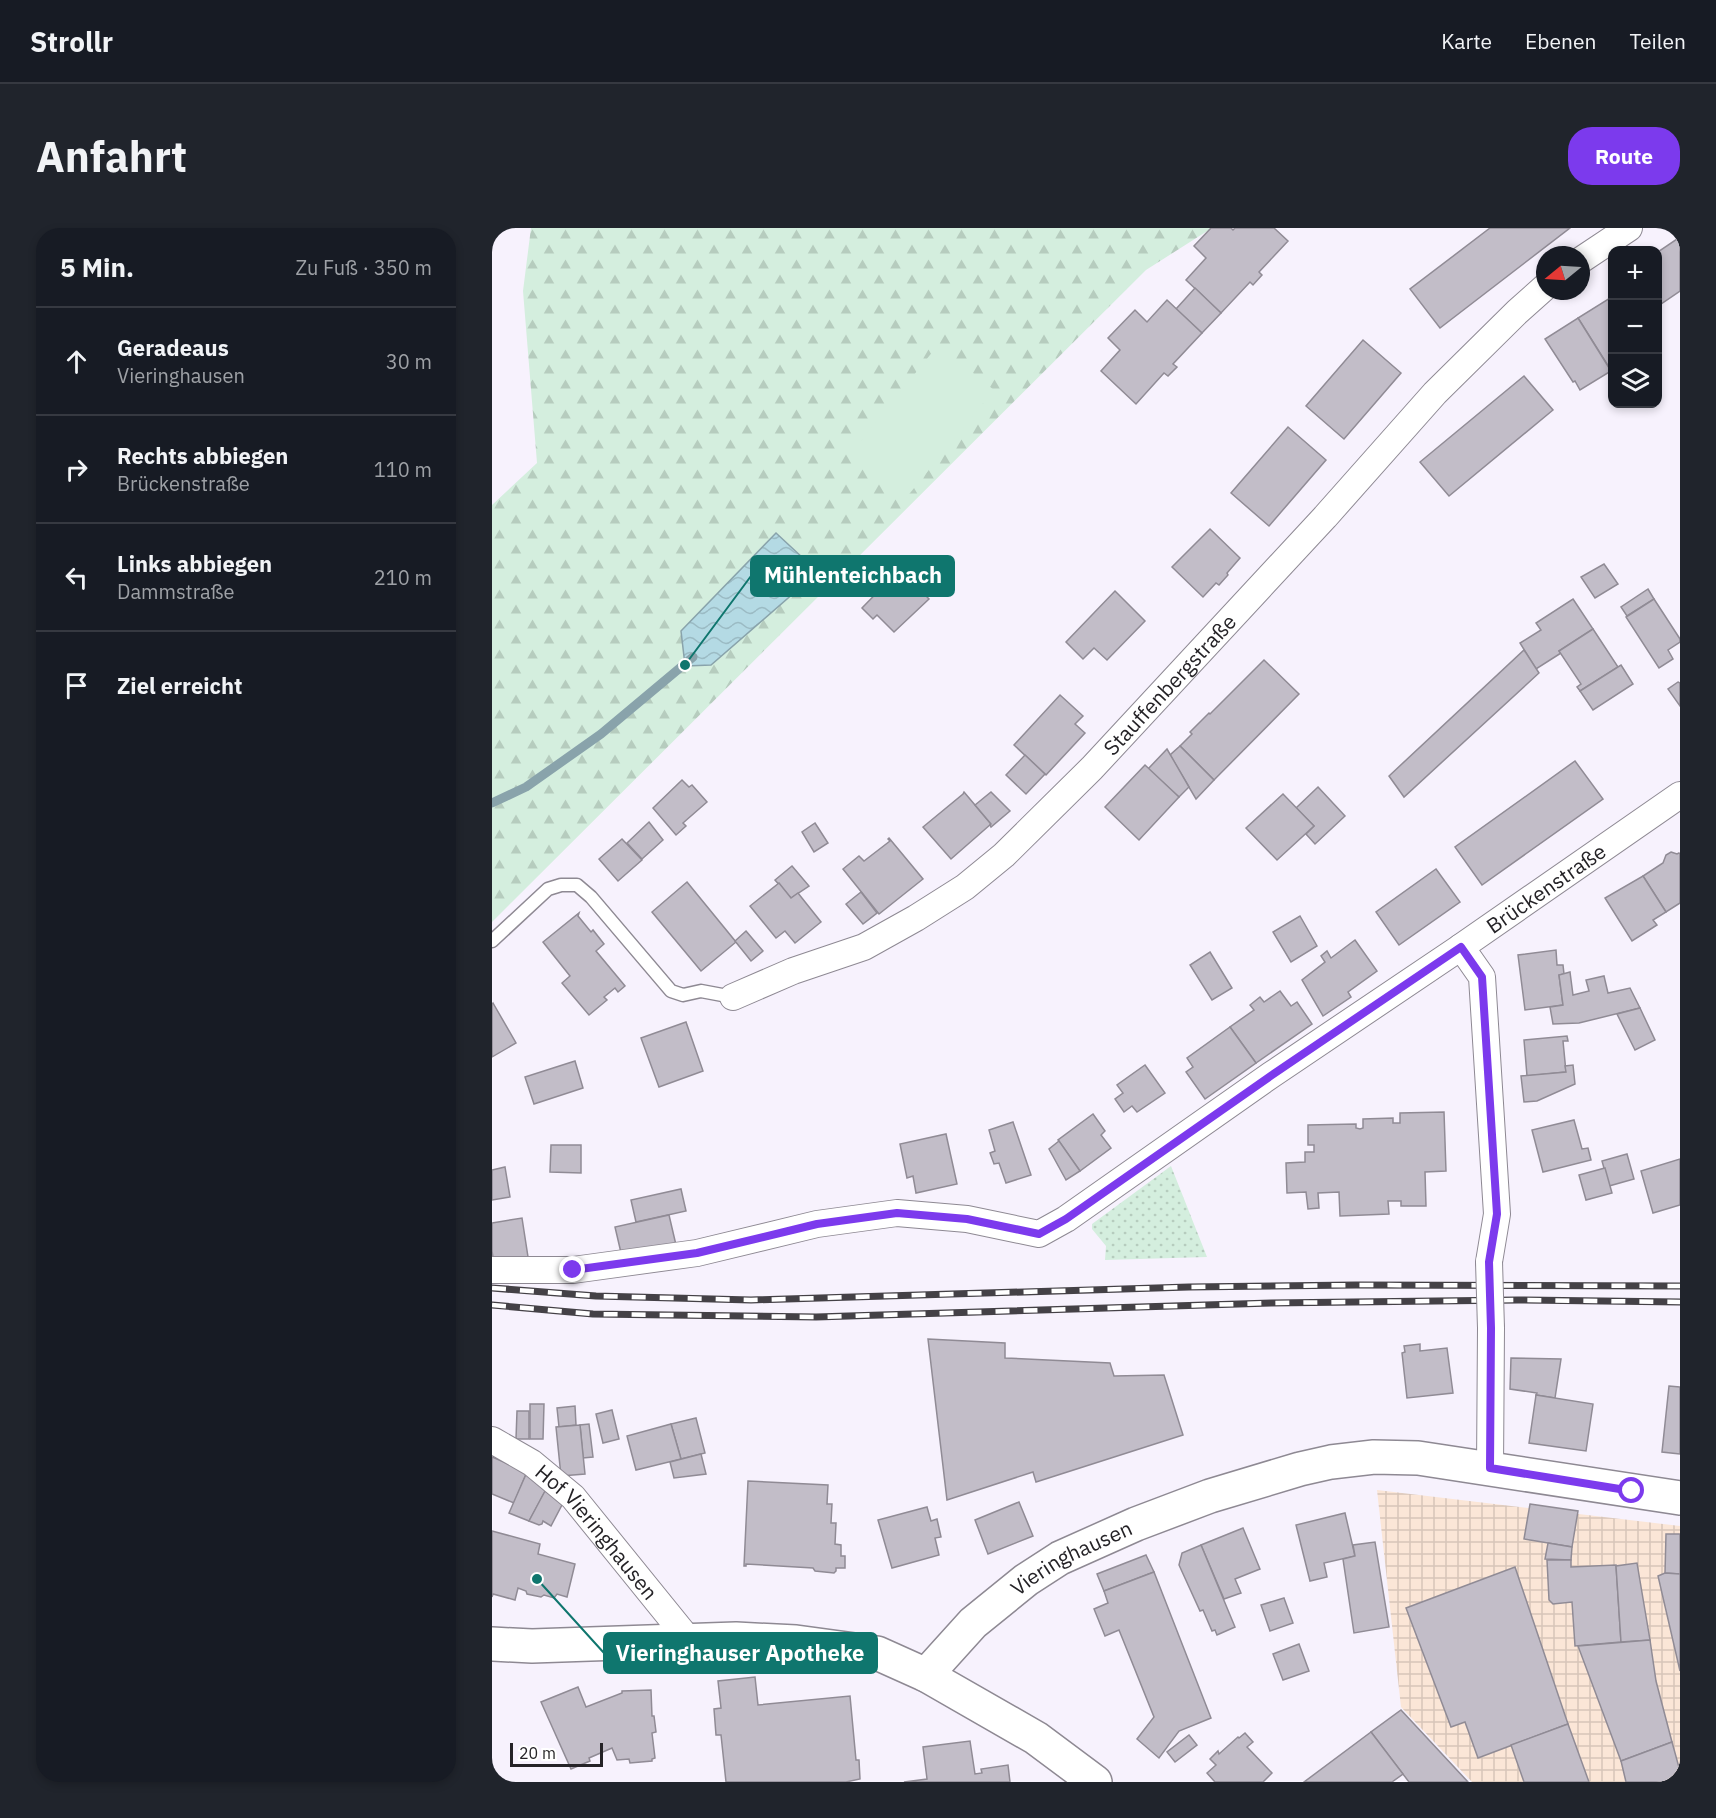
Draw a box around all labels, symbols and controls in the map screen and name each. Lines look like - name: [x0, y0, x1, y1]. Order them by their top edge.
- text: Strollr: [30, 23, 113, 60]
- text: Karte: [1441, 27, 1492, 55]
- text: Ebenen: [1525, 27, 1596, 55]
- text: Teilen: [1629, 27, 1686, 55]
- button: Route: [1568, 127, 1680, 185]
- text: Anfahrt: [36, 129, 187, 184]
- north arrow: [1536, 246, 1590, 300]
- map controls: [1608, 246, 1662, 408]
- button: +: [1608, 246, 1662, 300]
- text: 5 Min.: [60, 250, 134, 284]
- text: Zu Fuß · 350 m: [295, 254, 432, 281]
- button: −: [1608, 300, 1662, 354]
- text: Geradeaus: [117, 333, 229, 362]
- icon: ahead: [60, 345, 93, 378]
- text: 30 m: [386, 348, 432, 375]
- button: layers: [1608, 354, 1662, 408]
- text: Vieringhausen: [117, 362, 245, 389]
- text: Rechts abbiegen: [117, 441, 288, 470]
- icon: right: [60, 453, 93, 486]
- text: 110 m: [374, 456, 432, 483]
- text: Brückenstraße: [117, 470, 250, 497]
- text: Links abbiegen: [117, 549, 272, 578]
- callout: Mühlenteichbach: [751, 556, 954, 596]
- text: Mühlenteichbach: [764, 560, 942, 589]
- icon: left: [60, 561, 93, 594]
- text: 210 m: [374, 564, 432, 591]
- text: Dammstraße: [117, 578, 234, 605]
- street label: Stauffenbergstraße: [1097, 608, 1242, 761]
- icon: arrive: [60, 669, 93, 702]
- text: Ziel erreicht: [117, 671, 242, 700]
- street label: Brückenstraße: [1481, 837, 1611, 939]
- route end: [559, 1256, 585, 1282]
- street label: Hof Vieringhausen: [530, 1458, 664, 1605]
- route start: [1618, 1477, 1644, 1503]
- street label: Vieringhausen: [1004, 1514, 1136, 1601]
- callout: Vieringhauser Apotheke: [604, 1633, 877, 1673]
- text: Vieringhauser Apotheke: [616, 1638, 864, 1667]
- scale bar: [510, 1740, 603, 1768]
- text: 20 m: [519, 1743, 556, 1763]

